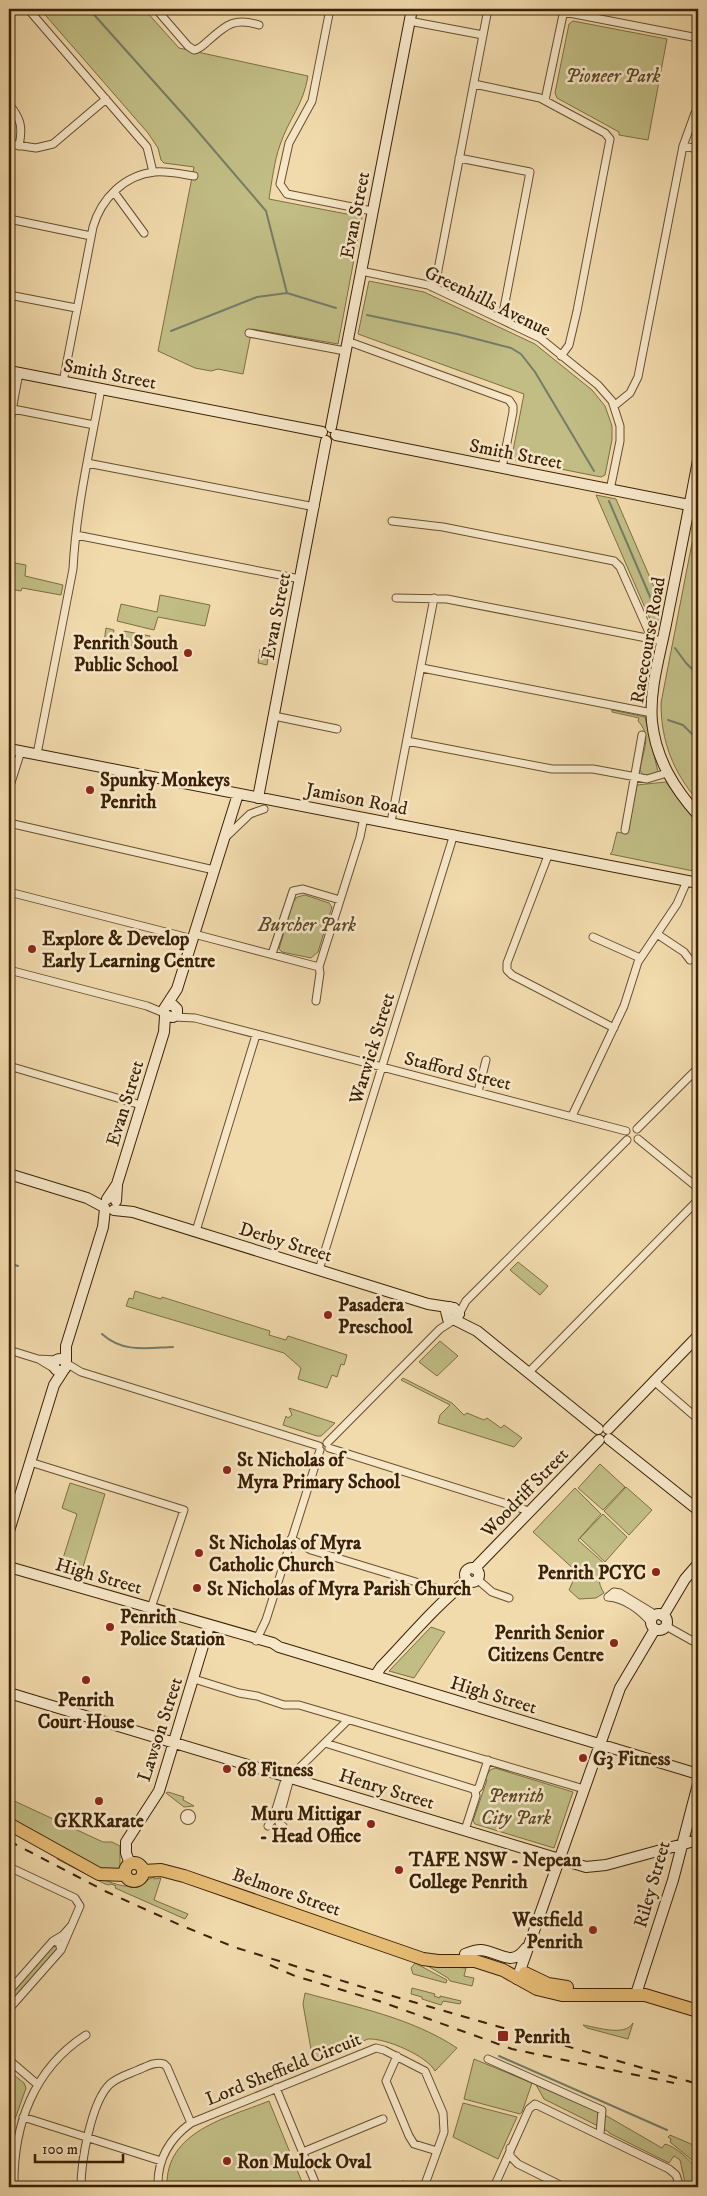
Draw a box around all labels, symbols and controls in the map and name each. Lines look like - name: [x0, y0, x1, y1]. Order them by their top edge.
- park label: Pioneer Park: [566, 65, 661, 88]
- street label: Evan Street: [336, 170, 375, 261]
- street label: Greenhills Avenue: [421, 261, 554, 342]
- street label: Smith Street: [61, 354, 158, 395]
- street label: Smith Street: [467, 434, 564, 475]
- street label: Evan Street: [257, 571, 296, 662]
- street label: Racecourse Road: [626, 575, 671, 705]
- place label: Penrith South Public School: [73, 632, 179, 677]
- marker: Penrith South Public School: [182, 647, 194, 659]
- place label: Spunky Monkeys Penrith: [100, 769, 231, 814]
- street label: Jamison Road: [302, 778, 410, 821]
- marker: Spunky Monkeys Penrith: [84, 784, 96, 796]
- park label: Burcher Park: [257, 914, 356, 937]
- place label: Explore & Develop Early Learning Centre: [42, 928, 215, 973]
- marker: Explore & Develop Early Learning Centre: [26, 943, 38, 955]
- street label: Warwick Street: [344, 990, 400, 1108]
- street label: Stafford Street: [402, 1047, 513, 1096]
- street label: Evan Street: [102, 1058, 149, 1149]
- street label: Derby Street: [236, 1217, 335, 1267]
- place label: Pasadera Preschool: [338, 1294, 413, 1339]
- marker: Pasadera Preschool: [322, 1309, 334, 1321]
- street label: Woodriff Street: [476, 1443, 574, 1543]
- place label: St Nicholas of Myra Primary School: [237, 1449, 400, 1494]
- marker: St Nicholas of Myra Primary School: [221, 1464, 233, 1476]
- place label: St Nicholas of Myra Catholic Church: [209, 1532, 362, 1577]
- marker: St Nicholas of Myra Catholic Church: [193, 1547, 205, 1559]
- street label: High Street: [53, 1553, 145, 1600]
- place label: Penrith PCYC: [537, 1562, 646, 1585]
- marker: Penrith PCYC: [650, 1566, 662, 1578]
- place label: St Nicholas of Myra Parish Church: [207, 1578, 472, 1601]
- marker: St Nicholas of Myra Parish Church: [191, 1582, 203, 1594]
- place label: Penrith Police Station: [120, 1606, 226, 1651]
- marker: Penrith Police Station: [104, 1621, 116, 1633]
- place label: Penrith Senior Citizens Centre: [488, 1622, 605, 1667]
- marker: Penrith Senior Citizens Centre: [608, 1637, 620, 1649]
- street label: High Street: [448, 1671, 540, 1719]
- marker: Penrith Court House: [80, 1674, 92, 1686]
- street label: Lawson Street: [133, 1674, 188, 1785]
- place label: Penrith Court House: [38, 1689, 134, 1734]
- place label: G3 Fitness: [593, 1748, 671, 1771]
- marker: G3 Fitness: [577, 1752, 589, 1764]
- place label: 68 Fitness: [237, 1759, 314, 1782]
- marker: 68 Fitness: [221, 1763, 233, 1775]
- street label: Henry Street: [336, 1764, 437, 1815]
- park label: Penrith City Park: [481, 1785, 551, 1830]
- marker: GKRKarate: [93, 1795, 105, 1807]
- place label: Muru Mittigar - Head Office: [251, 1803, 362, 1848]
- place label: GKRKarate: [54, 1810, 144, 1833]
- marker: Muru Mittigar - Head Office: [365, 1818, 377, 1830]
- street label: Riley Street: [629, 1838, 676, 1930]
- place label: TAFE NSW - Nepean College Penrith: [408, 1849, 582, 1894]
- street label: Belmore Street: [229, 1863, 344, 1922]
- marker: TAFE NSW - Nepean College Penrith: [393, 1864, 405, 1876]
- place label: Westfield Penrith: [511, 1909, 584, 1954]
- marker: Westfield Penrith: [587, 1924, 599, 1936]
- place label: Penrith: [514, 2026, 572, 2049]
- street label: Lord Sheffield Circuit: [202, 2028, 365, 2111]
- marker: Penrith: [496, 2029, 510, 2043]
- scale bar: [35, 2131, 122, 2163]
- text: 100 m: [42, 2140, 78, 2159]
- place label: Ron Mulock Oval: [237, 2151, 372, 2174]
- marker: Ron Mulock Oval: [221, 2155, 233, 2167]

